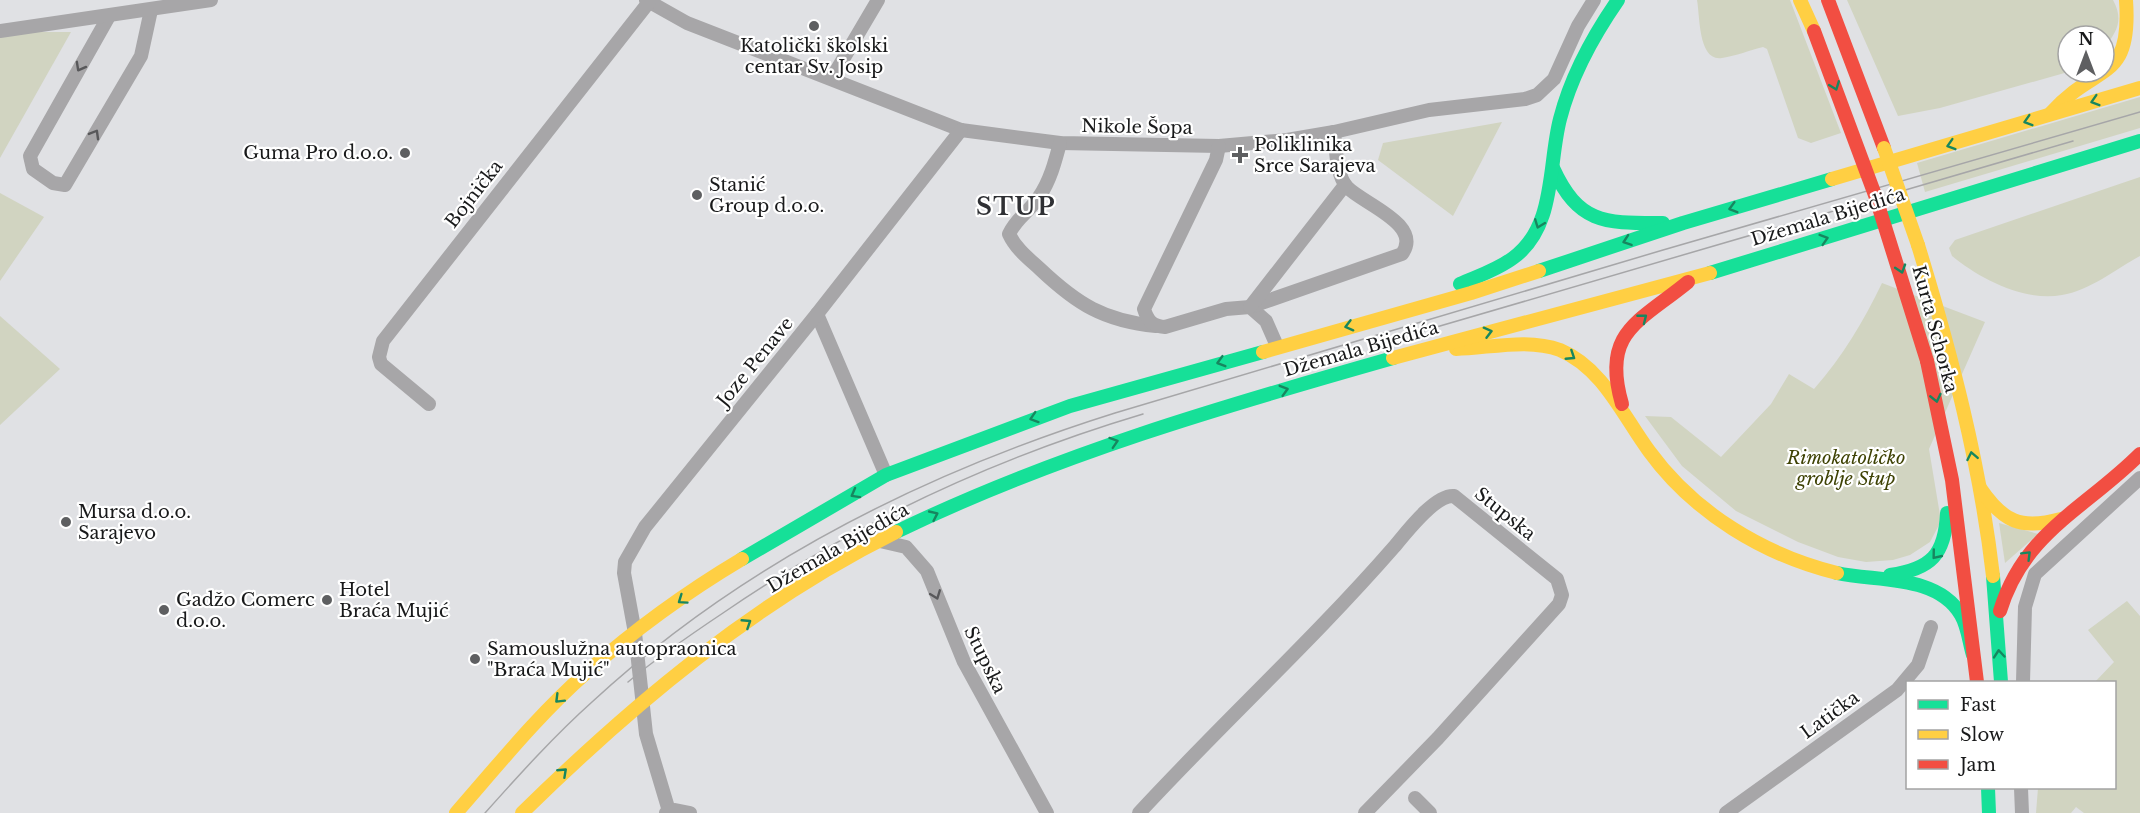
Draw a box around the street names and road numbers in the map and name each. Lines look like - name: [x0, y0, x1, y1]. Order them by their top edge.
- street label: Nikole Šopa: [1081, 114, 1193, 139]
- street label: Bojnička: [441, 156, 507, 232]
- street label: Džemala Bijedića: [1748, 183, 1908, 251]
- street label: Kurta Schorka: [1907, 263, 1963, 395]
- street label: Joze Penave: [711, 313, 798, 413]
- street label: Džemala Bijedića: [1281, 316, 1441, 382]
- street label: Stupska: [1470, 483, 1540, 545]
- street label: Džemala Bijedića: [763, 499, 913, 597]
- street label: Stupska: [959, 623, 1011, 697]
- street label: Latička: [1797, 686, 1863, 744]

